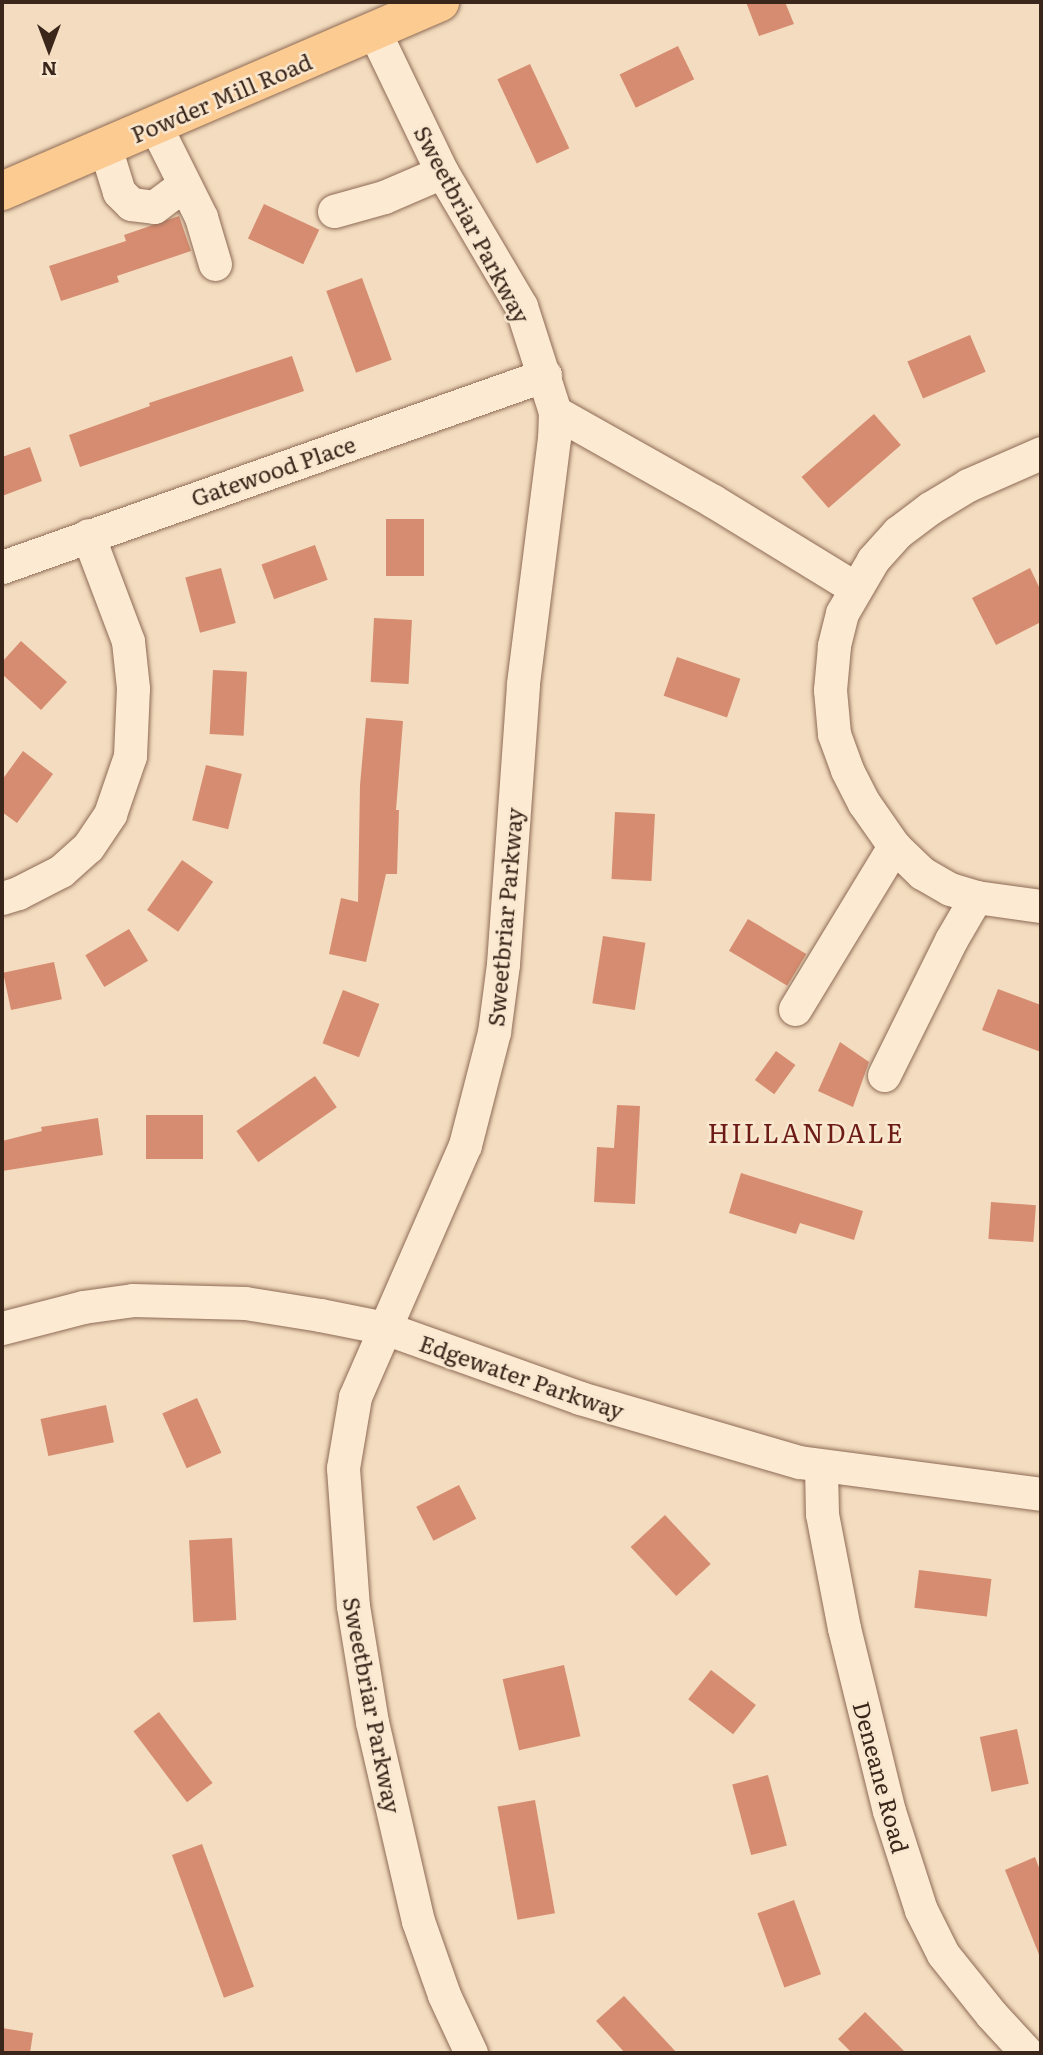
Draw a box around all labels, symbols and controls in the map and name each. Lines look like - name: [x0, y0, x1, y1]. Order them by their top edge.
- north arrow: [14, 14, 84, 84]
- street label: Powder Mill Road: [126, 46, 316, 148]
- text: N: [41, 56, 57, 84]
- street label: Sweetbriar Parkway: [409, 121, 537, 327]
- street label: Gatewood Place: [187, 429, 359, 511]
- street label: Sweetbriar Parkway: [481, 806, 527, 1028]
- district label: HILLANDALE: [709, 1116, 903, 1148]
- street label: Edgewater Parkway: [416, 1328, 628, 1424]
- street label: Sweetbriar Parkway: [338, 1595, 408, 1815]
- street label: Deneane Road: [848, 1698, 916, 1856]

